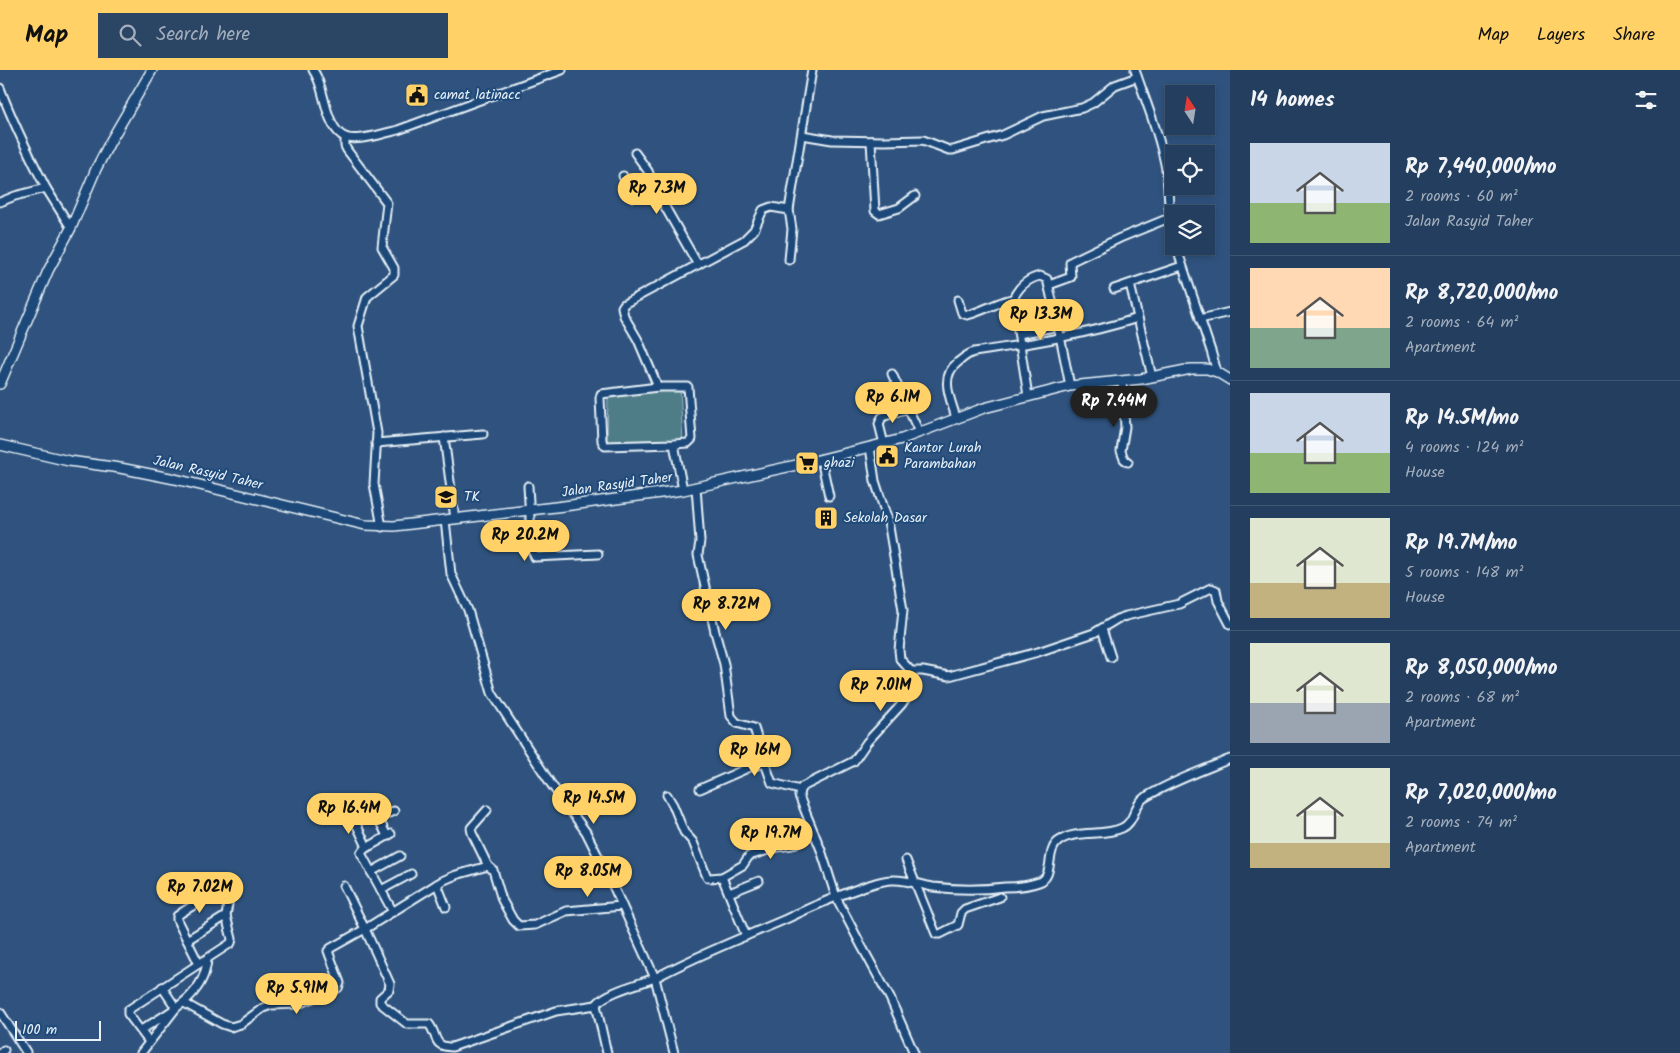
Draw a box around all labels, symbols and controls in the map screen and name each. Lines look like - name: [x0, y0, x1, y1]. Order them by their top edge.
- search box: [98, 13, 448, 58]
- text: Map: [25, 16, 68, 55]
- text: Search here: [156, 20, 250, 50]
- icon: search: [116, 21, 144, 49]
- text: Map: [1478, 21, 1509, 50]
- text: Layers: [1537, 21, 1585, 50]
- text: Share: [1613, 21, 1655, 50]
- public building icon: camat latinacc: [404, 82, 430, 108]
- place label: camat latinacc: [434, 84, 521, 106]
- text: 14 homes: [1250, 84, 1335, 117]
- north arrow: [1165, 85, 1215, 135]
- map controls: [1165, 85, 1215, 255]
- icon: filters: [1632, 86, 1660, 114]
- button: locate: [1165, 145, 1215, 195]
- text: Rp 7,440,000/mo: [1405, 151, 1557, 184]
- icon: home: [1290, 163, 1350, 223]
- pin: Rp 7.3M: [611, 172, 703, 215]
- text: Rp 7.3M: [629, 176, 685, 201]
- text: 2 rooms · 60 m²: [1405, 184, 1518, 209]
- button: layers: [1165, 205, 1215, 255]
- text: Jalan Rasyid Taher: [1405, 209, 1533, 234]
- text: Rp 8,720,000/mo: [1405, 277, 1558, 310]
- icon: home: [1290, 288, 1350, 348]
- pin: Rp 13.3M: [989, 298, 1093, 341]
- text: Rp 13.3M: [1010, 302, 1072, 327]
- text: 2 rooms · 64 m²: [1405, 310, 1518, 335]
- text: Apartment: [1405, 335, 1476, 360]
- pin: Rp 6.1M: [847, 382, 939, 424]
- text: Rp 6.1M: [866, 385, 920, 410]
- pin: Rp 7.44M: [1062, 386, 1166, 428]
- text: Rp 7.44M: [1081, 389, 1147, 414]
- text: Rp 14.5M/mo: [1405, 402, 1519, 435]
- icon: home: [1290, 413, 1350, 473]
- text: 4 rooms · 124 m²: [1405, 435, 1523, 460]
- place label: Kantor Lurah Parambahan: [904, 437, 981, 475]
- public building icon: Kantor Lurah Parambahan: [874, 443, 900, 469]
- street label: Jalan Rasyid Taher: [151, 450, 266, 497]
- supermarket icon: ghazi: [794, 450, 820, 476]
- place label: ghazi: [823, 452, 855, 474]
- text: House: [1405, 460, 1445, 485]
- street label: Jalan Rasyid Taher: [560, 466, 675, 504]
- school or university icon: TK: [433, 484, 459, 510]
- place label: TK: [464, 486, 480, 508]
- building icon: Sekolah Dasar: [813, 505, 839, 531]
- place label: Sekolah Dasar: [844, 507, 928, 529]
- pin: Rp 20.2M: [473, 520, 577, 562]
- text: Rp 20.2M: [491, 523, 559, 548]
- text: Rp 19.7M/mo: [1405, 527, 1517, 560]
- icon: home: [1290, 538, 1350, 598]
- text: 5 rooms · 148 m²: [1405, 560, 1524, 585]
- text: House: [1405, 585, 1445, 610]
- pin: Rp 8.72M: [674, 588, 778, 631]
- text: Rp 8.72M: [693, 592, 759, 617]
- text: Rp 8,050,000/mo: [1405, 652, 1558, 685]
- icon: home: [1290, 663, 1350, 723]
- pin: Rp 7.01M: [829, 670, 933, 712]
- text: Rp 7.01M: [851, 673, 911, 698]
- text: 2 rooms · 68 m²: [1405, 685, 1519, 710]
- text: Apartment: [1405, 710, 1476, 735]
- pin: Rp 16M: [714, 734, 796, 777]
- text: Rp 16M: [730, 738, 780, 763]
- text: Rp 7,020,000/mo: [1405, 777, 1557, 810]
- pin: Rp 14.5M: [542, 782, 646, 825]
- text: Rp 14.5M: [563, 786, 625, 811]
- icon: home: [1290, 788, 1350, 848]
- pin: Rp 16.4M: [297, 792, 401, 835]
- text: Rp 16.4M: [318, 796, 380, 821]
- text: 2 rooms · 74 m²: [1405, 810, 1517, 835]
- pin: Rp 19.7M: [719, 818, 823, 860]
- text: Rp 19.7M: [741, 821, 801, 846]
- text: Apartment: [1405, 835, 1476, 860]
- pin: Rp 8.05M: [536, 856, 640, 898]
- text: Rp 8.05M: [555, 859, 621, 884]
- pin: Rp 7.02M: [148, 872, 252, 914]
- text: Rp 7.02M: [167, 875, 233, 900]
- pin: Rp 5.91M: [245, 972, 349, 1015]
- text: Rp 5.91M: [266, 976, 328, 1001]
- scale bar: [15, 1018, 101, 1041]
- text: 100 m: [22, 1019, 57, 1041]

